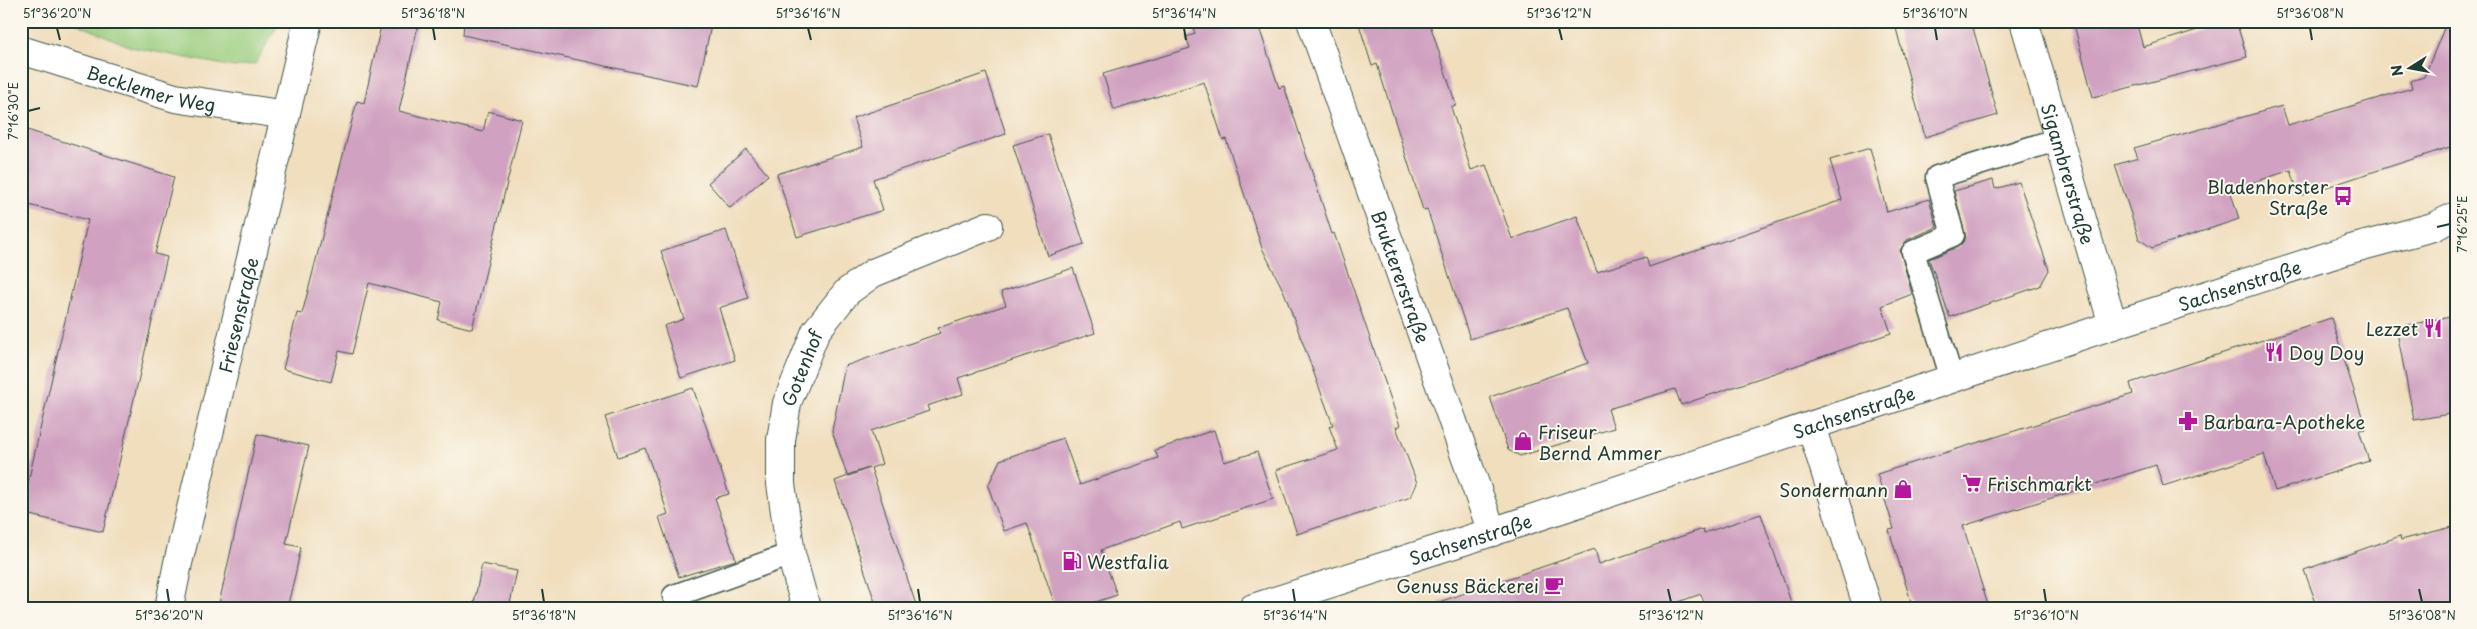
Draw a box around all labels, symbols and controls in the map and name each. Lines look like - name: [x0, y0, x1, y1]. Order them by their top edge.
- text: 51°36'20"N: [23, 4, 91, 22]
- text: 51°36'18"N: [401, 4, 465, 22]
- text: 51°36'16"N: [775, 4, 841, 22]
- text: 51°36'14"N: [1152, 4, 1216, 22]
- text: 51°36'12"N: [1526, 4, 1592, 22]
- text: 51°36'10"N: [1902, 4, 1968, 22]
- text: 51°36'08"N: [2276, 4, 2344, 22]
- north arrow: [2384, 42, 2434, 92]
- street label: Becklemer Weg: [84, 58, 218, 118]
- text: N: [2385, 63, 2408, 78]
- text: 7°16'30"E: [4, 82, 22, 140]
- street label: Sigambrerstraße: [2035, 100, 2102, 247]
- place label: Bladenhorster Straße: [2207, 173, 2329, 221]
- bus stop icon: Bladenhorster Straße: [2332, 185, 2354, 207]
- text: 7°16'25"E: [2453, 195, 2471, 253]
- street label: Bruktererstraße: [1365, 206, 1437, 347]
- street label: Sachsenstraße: [2174, 252, 2304, 317]
- street label: Friesenstraße: [211, 254, 264, 376]
- place label: Lezzet: [2366, 315, 2418, 342]
- restaurant icon: Lezzet: [2422, 317, 2444, 339]
- street label: Gotenhof: [774, 324, 829, 410]
- place label: Doy Doy: [2289, 339, 2364, 366]
- restaurant icon: Doy Doy: [2263, 341, 2285, 363]
- street label: Sachsenstraße: [1789, 378, 1918, 444]
- place label: Barbara-Apotheke: [2203, 408, 2366, 435]
- pharmacy icon: Barbara-Apotheke: [2177, 410, 2199, 432]
- place label: Friseur Bernd Ammer: [1538, 418, 1662, 466]
- shop icon: Friseur Bernd Ammer: [1512, 430, 1534, 452]
- place label: Frischmarkt: [1987, 470, 2092, 497]
- supermarket icon: Frischmarkt: [1961, 472, 1983, 494]
- place label: Sondermann: [1779, 476, 1888, 503]
- shop icon: Sondermann: [1892, 478, 1914, 500]
- street label: Sachsenstraße: [1405, 506, 1535, 571]
- place label: Westfalia: [1087, 548, 1169, 575]
- fuel station icon: Westfalia: [1061, 550, 1083, 572]
- place label: Genuss Bäckerei: [1396, 572, 1539, 599]
- cafe icon: Genuss Bäckerei: [1543, 574, 1565, 596]
- text: 51°36'20"N: [135, 606, 203, 624]
- text: 51°36'18"N: [512, 606, 576, 624]
- text: 51°36'16"N: [887, 606, 953, 624]
- text: 51°36'14"N: [1263, 606, 1327, 624]
- text: 51°36'12"N: [1638, 606, 1704, 624]
- text: 51°36'10"N: [2013, 606, 2079, 624]
- text: 51°36'08"N: [2388, 606, 2456, 624]

